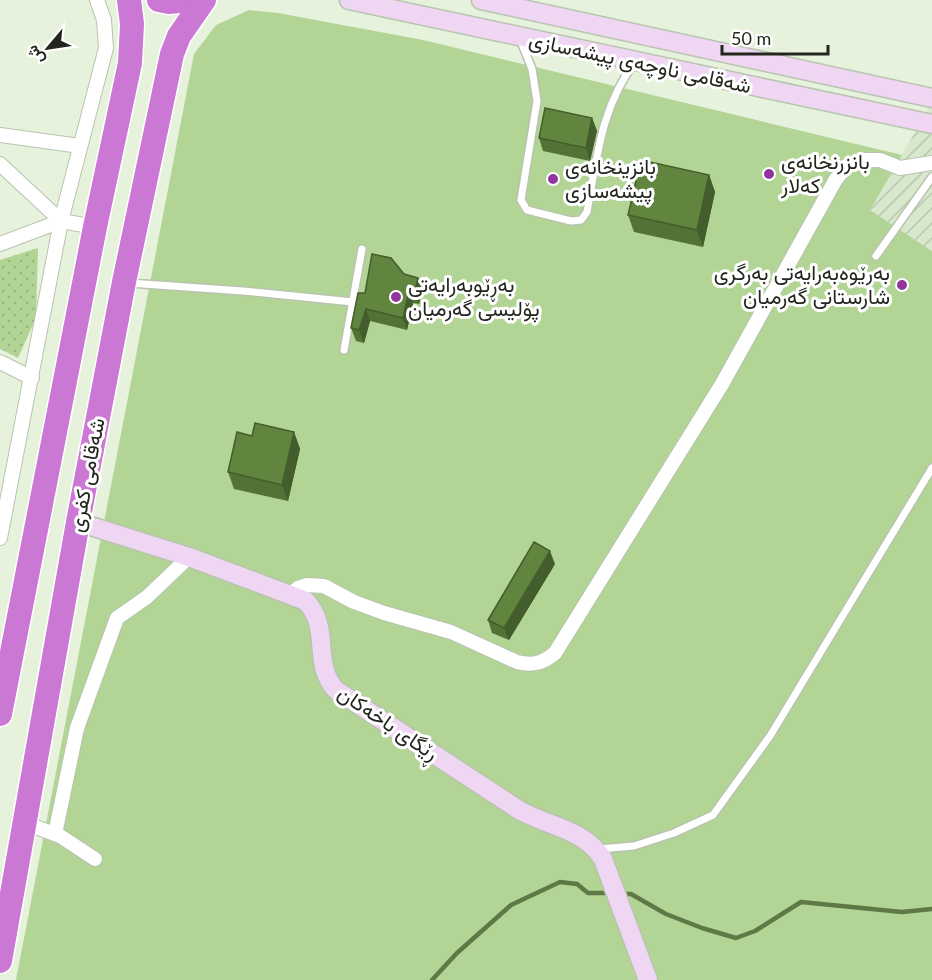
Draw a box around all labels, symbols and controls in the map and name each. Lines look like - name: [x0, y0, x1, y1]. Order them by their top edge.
- north arrow: [18, 18, 78, 78]
- scale bar: [722, 18, 828, 56]
- street label: شەقامی ناوچەی پیشەسازی: [526, 26, 754, 100]
- text: 50 m: [731, 27, 771, 49]
- text: ش: [21, 42, 48, 69]
- place label: بانزرنخانەی کەلار: [780, 148, 870, 199]
- place label: بانزینخانەی پیشەسازی: [565, 153, 656, 205]
- marker: بانزرنخانەی کەلار: [762, 167, 776, 181]
- marker: بانزینخانەی پیشەسازی: [546, 172, 560, 186]
- place label: بەرێوەبەرایەتی بەرگری شارستانی گەرمیان: [714, 259, 890, 310]
- place label: بەڕێوبەرایەتی پۆلیسی گەرمیان: [408, 271, 540, 323]
- marker: بەرێوەبەرایەتی بەرگری شارستانی گەرمیان: [895, 278, 909, 292]
- marker: بەڕێوبەرایەتی پۆلیسی گەرمیان: [389, 290, 403, 304]
- street label: شەقامی کفری: [62, 415, 111, 534]
- street label: ڕێگای باخەکان: [330, 679, 444, 769]

